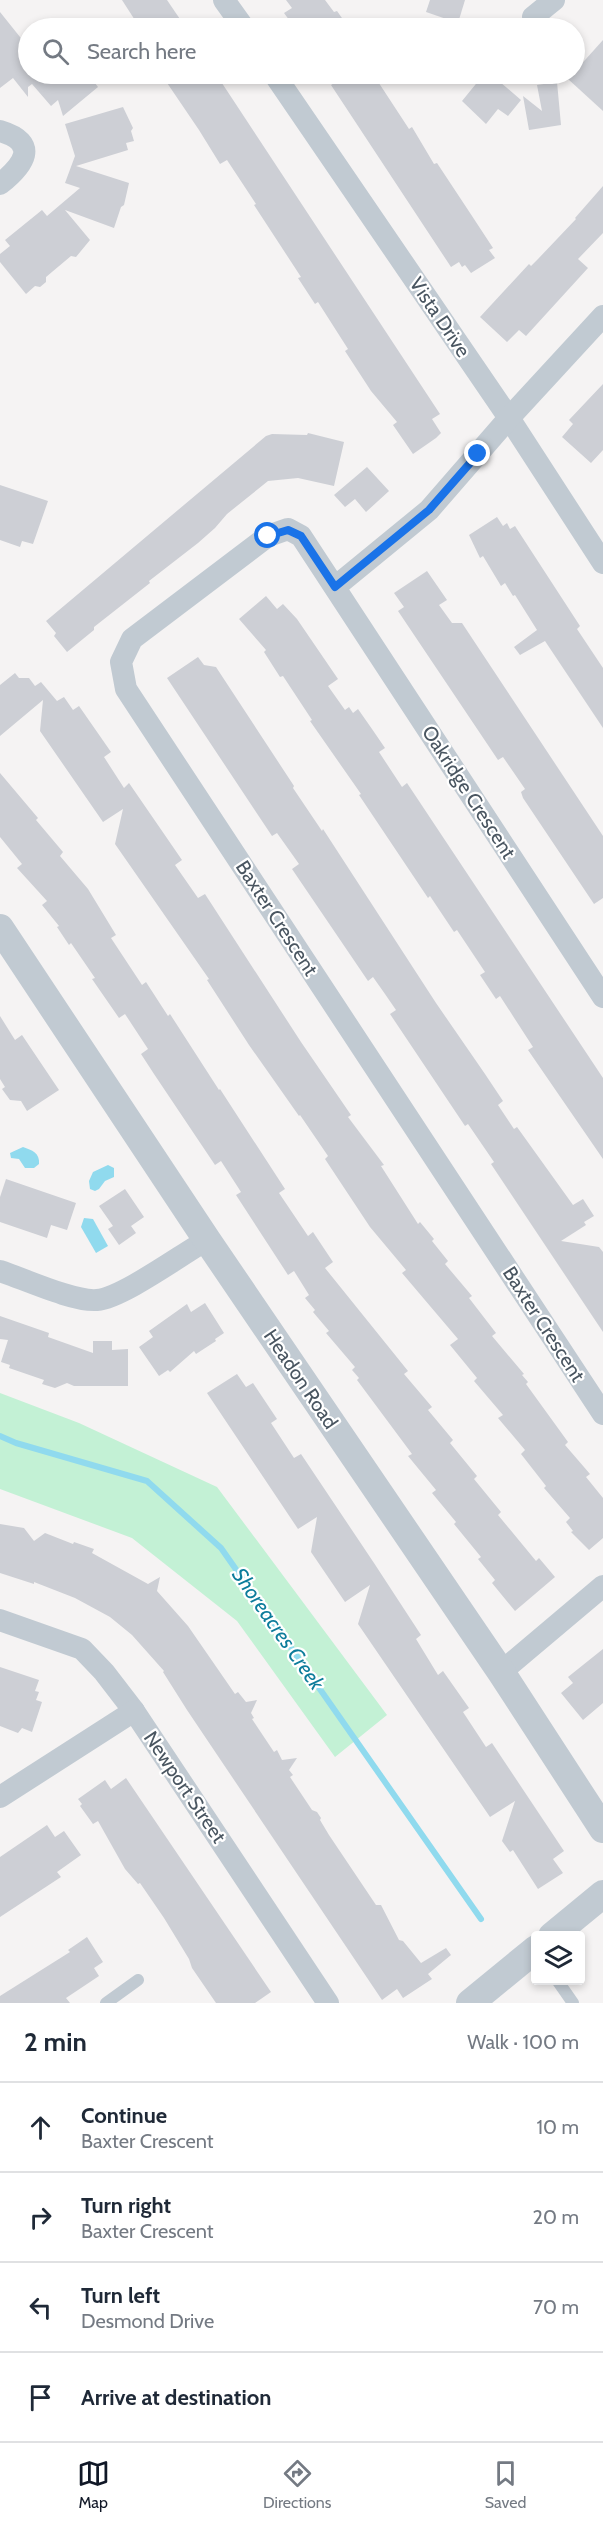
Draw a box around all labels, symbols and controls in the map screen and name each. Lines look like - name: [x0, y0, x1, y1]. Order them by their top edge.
- search box: [18, 18, 585, 84]
- icon: search: [39, 35, 72, 68]
- text: Search here: [87, 38, 196, 65]
- street label: Vista Drive: [405, 272, 475, 362]
- route end: [464, 440, 490, 466]
- route start: [254, 522, 280, 548]
- street label: Oakridge Crescent: [417, 721, 521, 863]
- street label: Baxter Crescent: [231, 856, 323, 980]
- street label: Baxter Crescent: [498, 1262, 590, 1386]
- street label: Headon Road: [259, 1325, 343, 1433]
- water label: Shoreacres Creek: [227, 1563, 330, 1695]
- street label: Newport Street: [139, 1727, 231, 1848]
- map controls: [531, 1931, 585, 1985]
- button: layers: [531, 1931, 585, 1985]
- text: 2 min: [24, 2026, 87, 2058]
- text: Walk · 100 m: [467, 2030, 579, 2054]
- text: Continue: [81, 2102, 167, 2129]
- icon: ahead: [24, 2111, 57, 2144]
- text: 10 m: [536, 2115, 579, 2139]
- text: Baxter Crescent: [81, 2129, 213, 2153]
- text: Turn right: [81, 2192, 171, 2219]
- icon: right: [24, 2201, 57, 2234]
- text: 20 m: [533, 2205, 579, 2229]
- text: Baxter Crescent: [81, 2219, 213, 2243]
- text: Turn left: [81, 2282, 160, 2309]
- icon: left: [24, 2291, 57, 2324]
- text: 70 m: [533, 2295, 579, 2319]
- text: Desmond Drive: [81, 2309, 214, 2333]
- icon: arrive: [24, 2381, 57, 2414]
- text: Arrive at destination: [81, 2384, 271, 2411]
- tab: Map: [77, 2457, 110, 2512]
- tab: Directions: [263, 2457, 331, 2512]
- tab: Saved: [485, 2457, 526, 2512]

